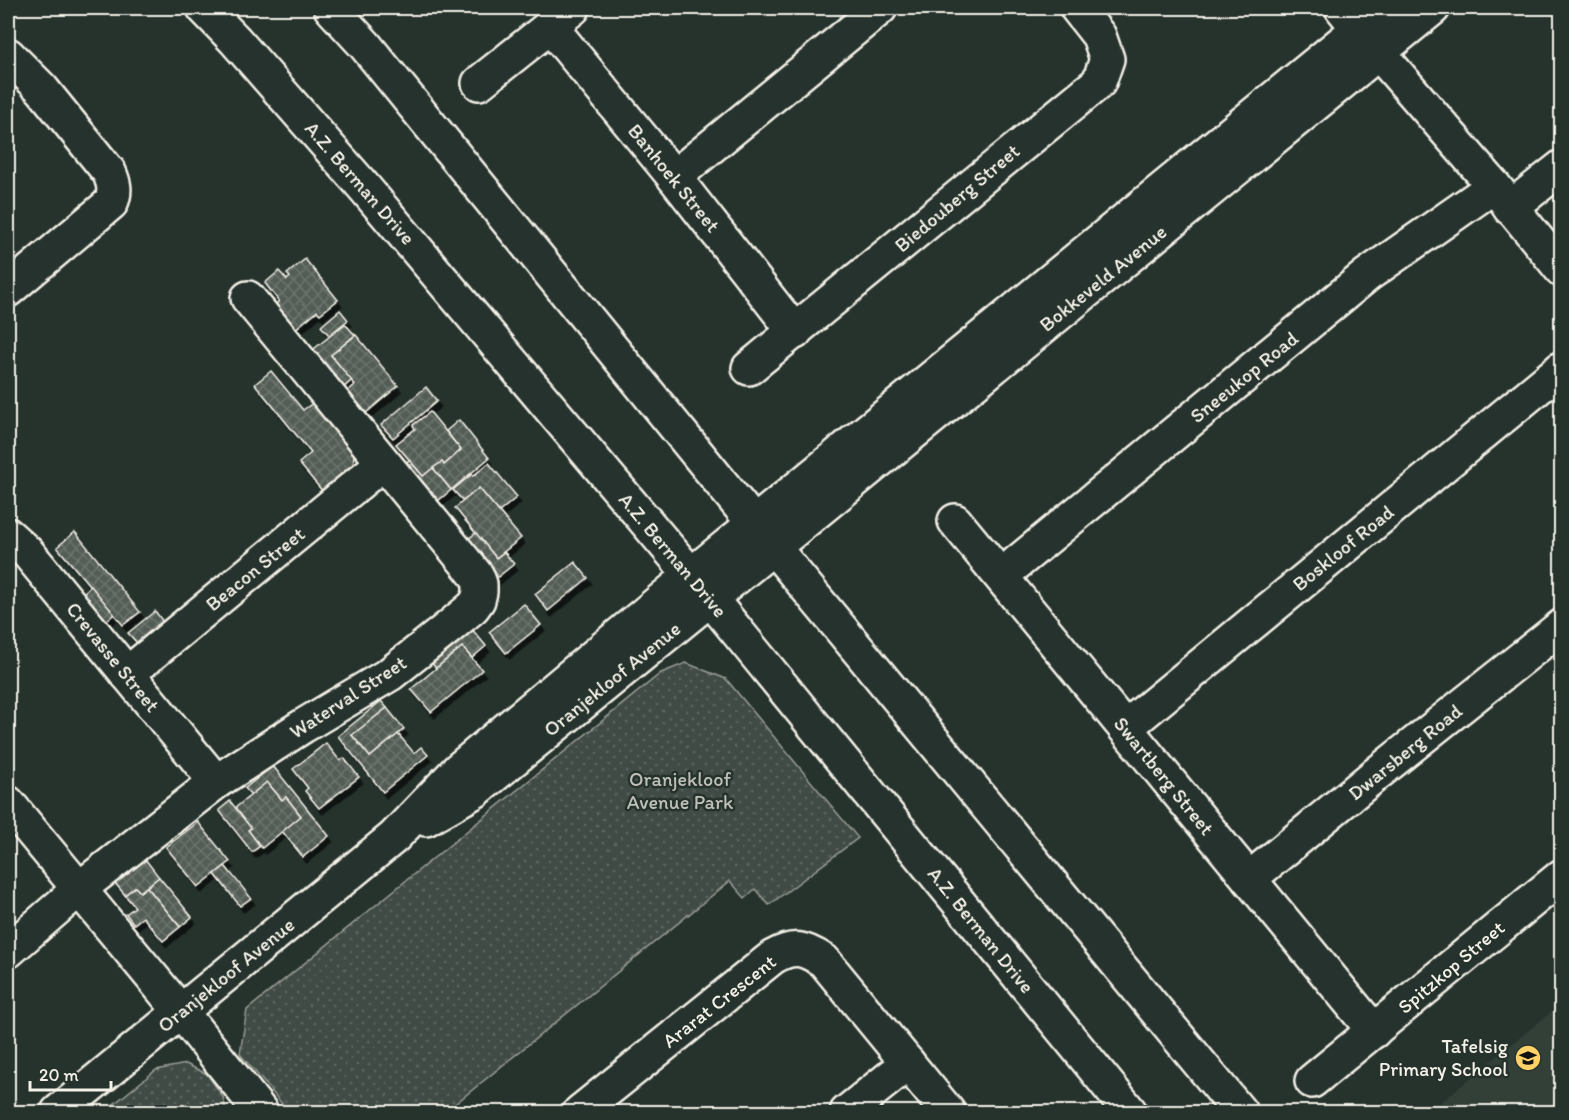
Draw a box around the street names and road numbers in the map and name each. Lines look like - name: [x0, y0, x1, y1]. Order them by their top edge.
- street label: A.Z. Berman Drive: [300, 116, 420, 250]
- street label: Banhoek Street: [623, 119, 725, 237]
- street label: Biedouberg Street: [890, 139, 1024, 257]
- street label: Bokkeveld Avenue: [1035, 219, 1171, 337]
- street label: Sneeukop Road: [1185, 326, 1303, 428]
- street label: A.Z. Berman Drive: [614, 488, 732, 622]
- street label: Boskloof Road: [1288, 500, 1399, 596]
- street label: Beacon Street: [201, 522, 310, 616]
- street label: Crevasse Street: [61, 597, 165, 717]
- street label: Oranjekloof Avenue: [539, 616, 685, 742]
- street label: Waterval Street: [285, 650, 411, 744]
- street label: Dwarsberg Road: [1343, 699, 1467, 805]
- street label: Swartberg Street: [1109, 712, 1219, 840]
- street label: A.Z. Berman Drive: [923, 862, 1039, 998]
- street label: Oranjekloof Avenue: [153, 912, 299, 1038]
- street label: Spitzkop Street: [1393, 915, 1510, 1019]
- street label: Ararat Crescent: [657, 949, 781, 1053]

